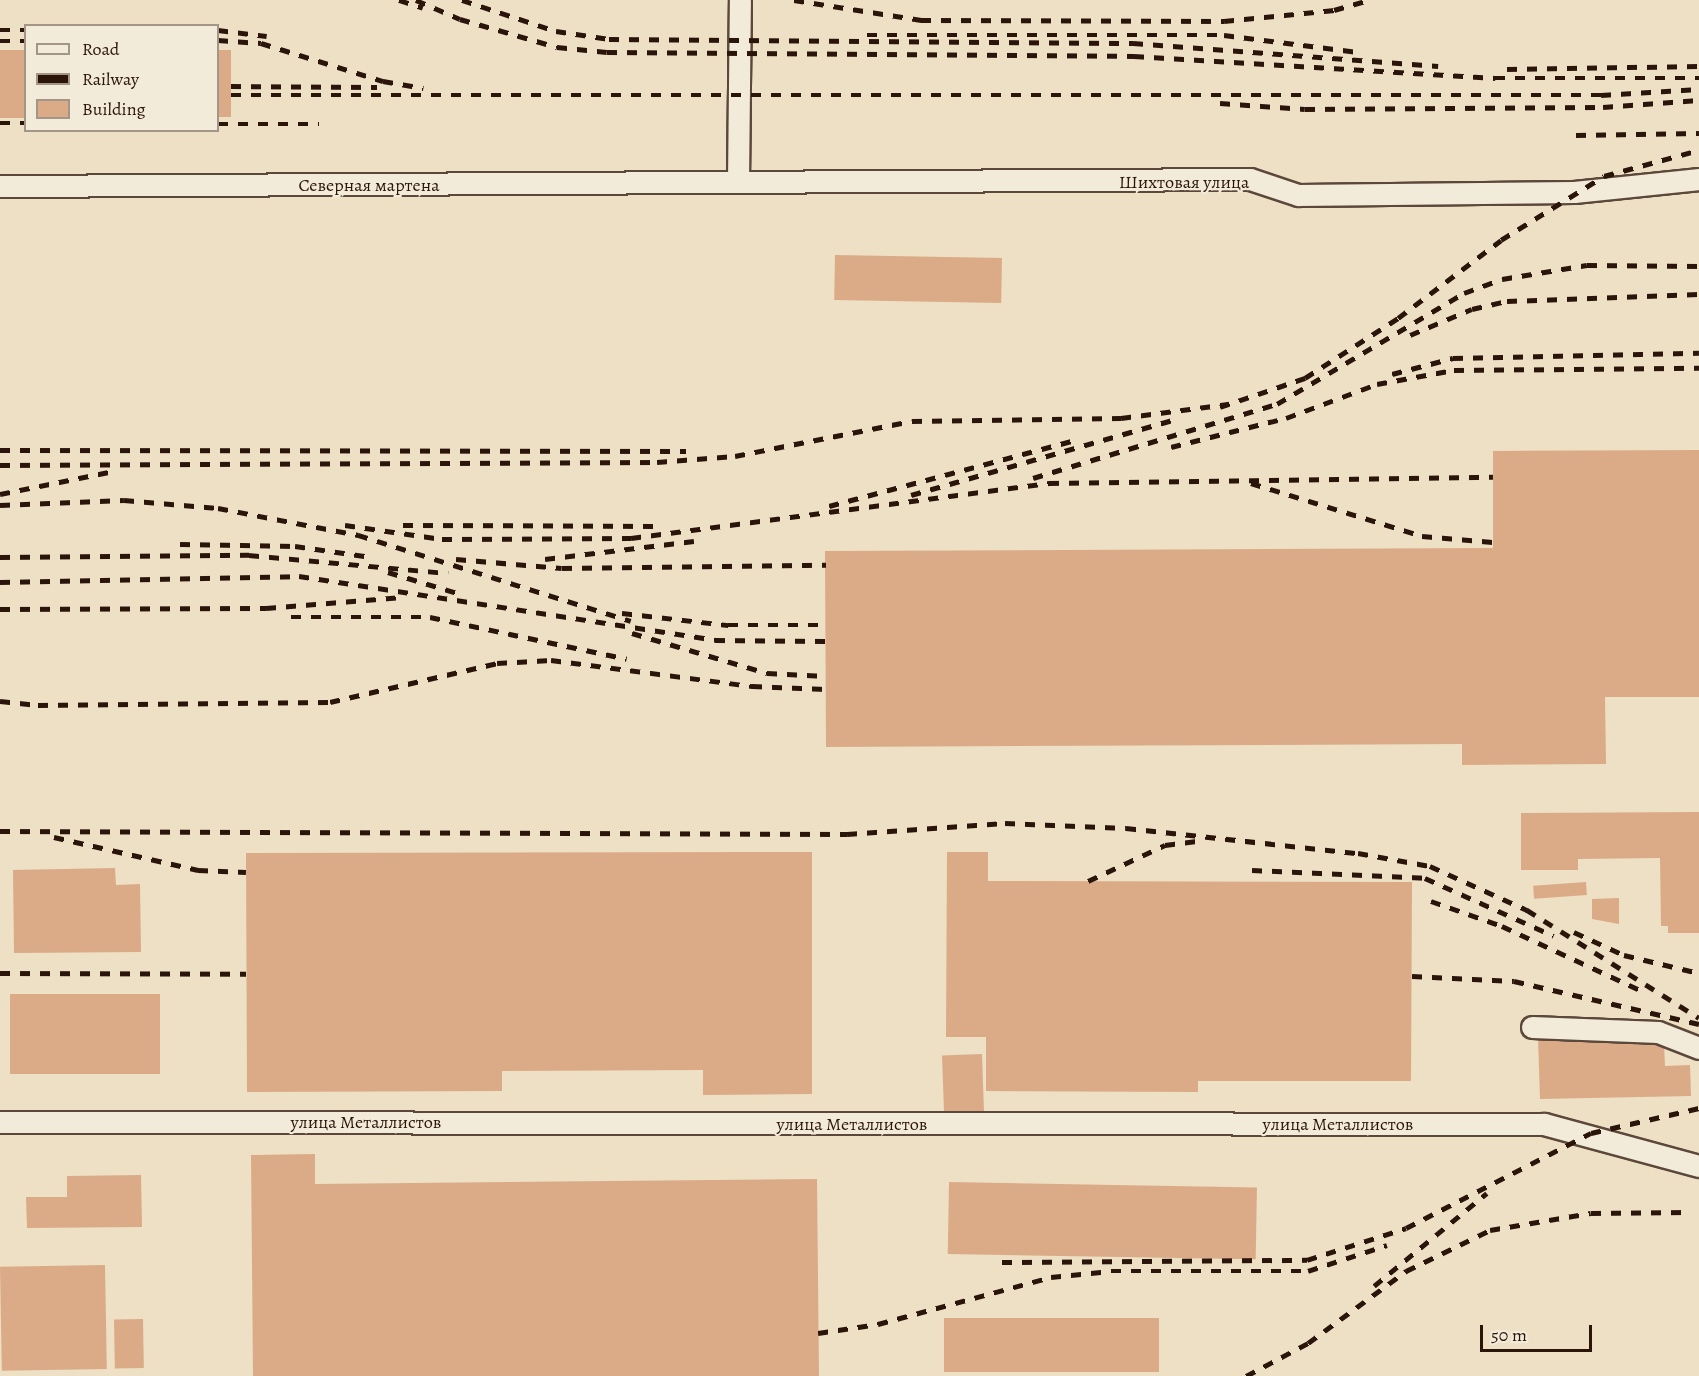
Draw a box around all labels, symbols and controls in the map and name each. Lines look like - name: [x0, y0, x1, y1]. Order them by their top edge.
- legend: [24, 24, 219, 132]
- text: Road: [82, 37, 119, 61]
- text: Railway: [82, 67, 139, 91]
- text: Building: [82, 97, 146, 121]
- street label: Шихтовая улица: [1119, 171, 1249, 193]
- street label: Северная мартена: [298, 174, 440, 196]
- street label: улица Металлистов: [291, 1111, 441, 1133]
- street label: улица Металлистов: [777, 1113, 927, 1135]
- street label: улица Металлистов: [1263, 1113, 1413, 1135]
- scale bar: [1483, 1313, 1596, 1351]
- text: 50 m: [1491, 1323, 1527, 1347]

